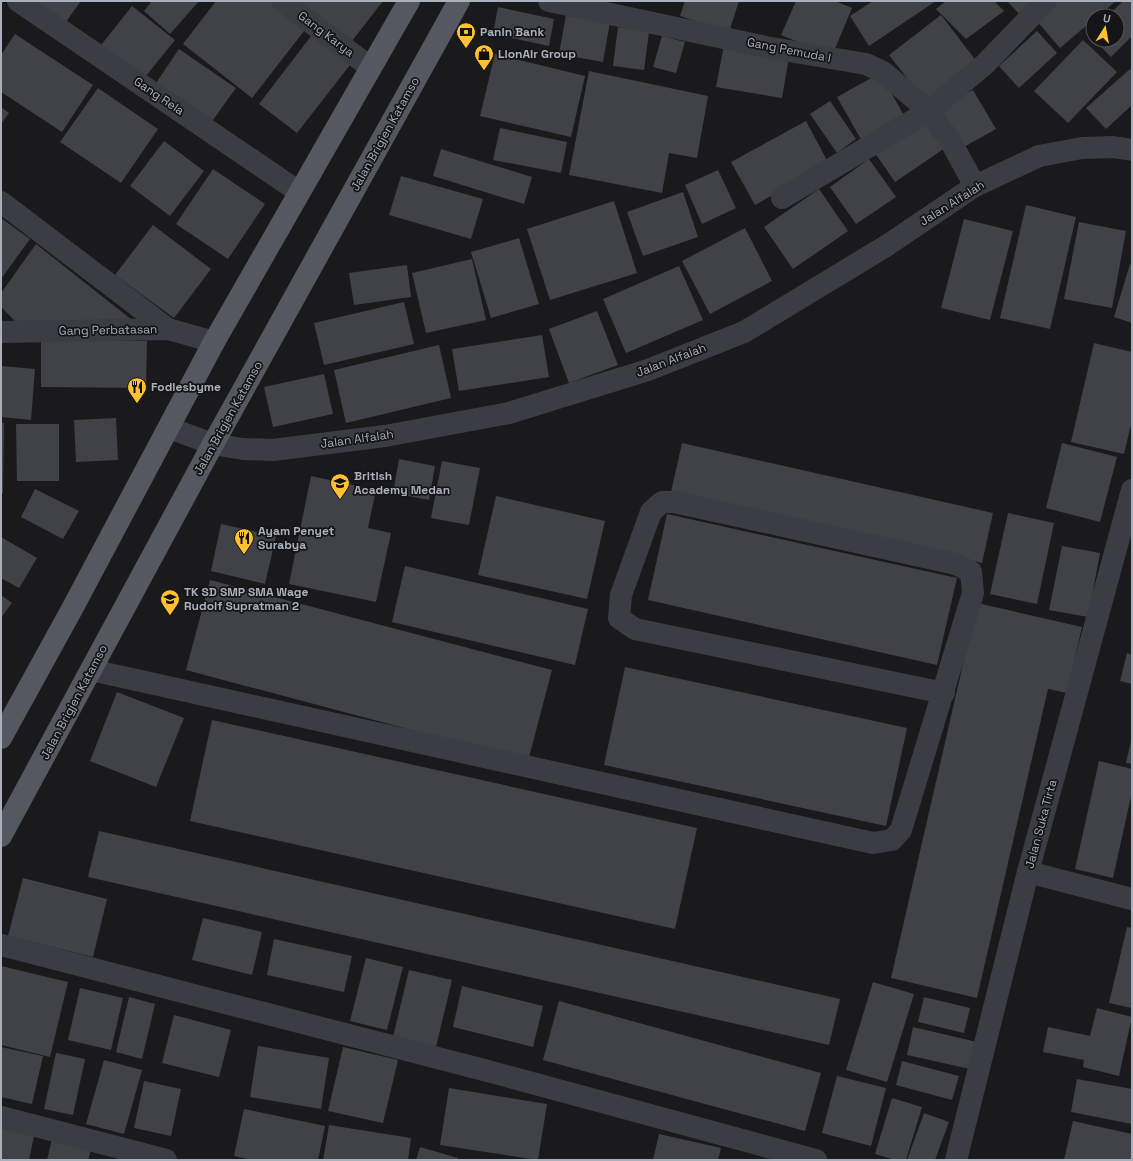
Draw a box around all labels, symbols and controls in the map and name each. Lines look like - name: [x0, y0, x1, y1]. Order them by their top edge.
- street label: Gang Karya: [295, 8, 357, 60]
- north arrow: [1085, 8, 1125, 48]
- text: U: [1102, 11, 1112, 26]
- bank icon: Panin Bank: [455, 21, 477, 49]
- place label: Panin Bank: [480, 24, 544, 40]
- street label: Gang Pemuda I: [746, 34, 832, 66]
- shop icon: LionAir Group: [473, 43, 495, 71]
- place label: LionAir Group: [498, 46, 576, 62]
- street label: Gang Rela: [131, 73, 187, 119]
- street label: Jalan Brigjen Katamso: [347, 74, 423, 194]
- street label: Jalan Alfalah: [917, 177, 987, 229]
- street label: Gang Perbatasan: [59, 321, 157, 339]
- street label: Jalan Alfalah: [634, 339, 708, 381]
- street label: Jalan Brigjen Katamso: [190, 358, 266, 478]
- restaurant icon: Fodiesbyme: [126, 376, 148, 404]
- place label: Fodiesbyme: [151, 379, 221, 395]
- street label: Jalan Alfalah: [319, 426, 395, 452]
- place label: British Academy Medan: [354, 468, 450, 498]
- school or university icon: British Academy Medan: [329, 472, 351, 500]
- place label: Ayam Penyet Surabya: [258, 523, 334, 553]
- restaurant icon: Ayam Penyet Surabya: [233, 527, 255, 555]
- place label: TK SD SMP SMA Wage Rudolf Supratman 2: [184, 584, 309, 614]
- school or university icon: TK SD SMP SMA Wage Rudolf Supratman 2: [159, 588, 181, 616]
- street label: Jalan Brigjen Katamso: [37, 642, 111, 762]
- street label: Jalan Suka Tirta: [1021, 778, 1061, 870]

